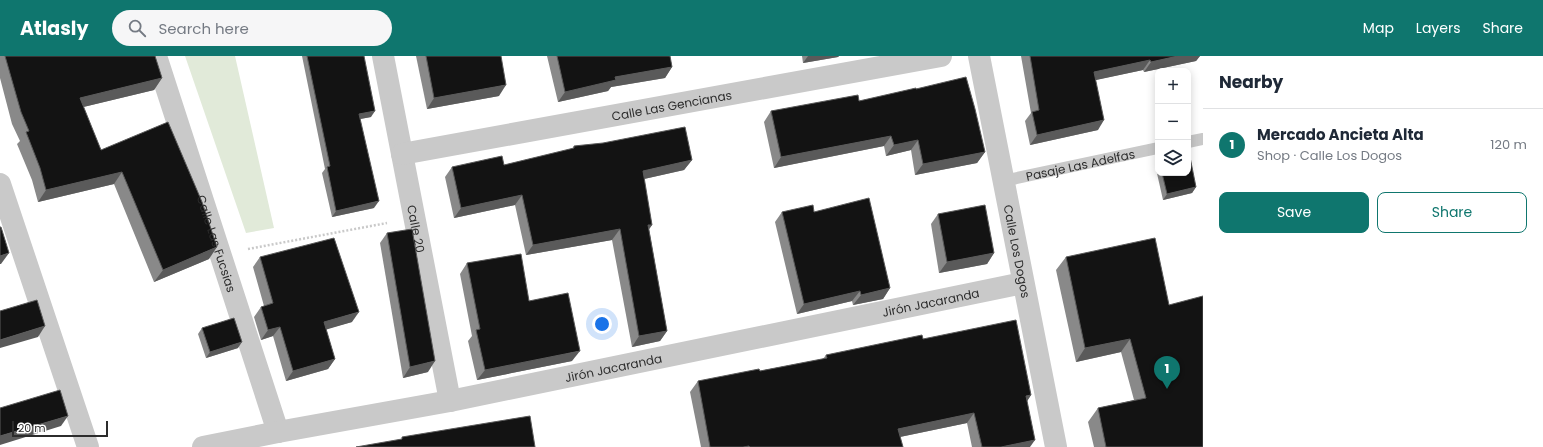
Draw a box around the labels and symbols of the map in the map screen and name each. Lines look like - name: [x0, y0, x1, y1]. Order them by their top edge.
- street label: Calle Las Gencianas: [610, 86, 733, 124]
- street label: Pasaje Las Adelfas: [1024, 145, 1136, 184]
- street label: Calle Las Fucsias: [193, 193, 241, 294]
- street label: Calle 20: [404, 203, 430, 254]
- street label: Calle Los Dogos: [1000, 203, 1035, 299]
- street label: Jirón Jacaranda: [881, 284, 981, 320]
- your location: [592, 314, 612, 334]
- street label: Jirón Jacaranda: [563, 349, 663, 386]
- pin: 1: [1154, 356, 1180, 389]
- scale bar: [12, 419, 108, 438]

